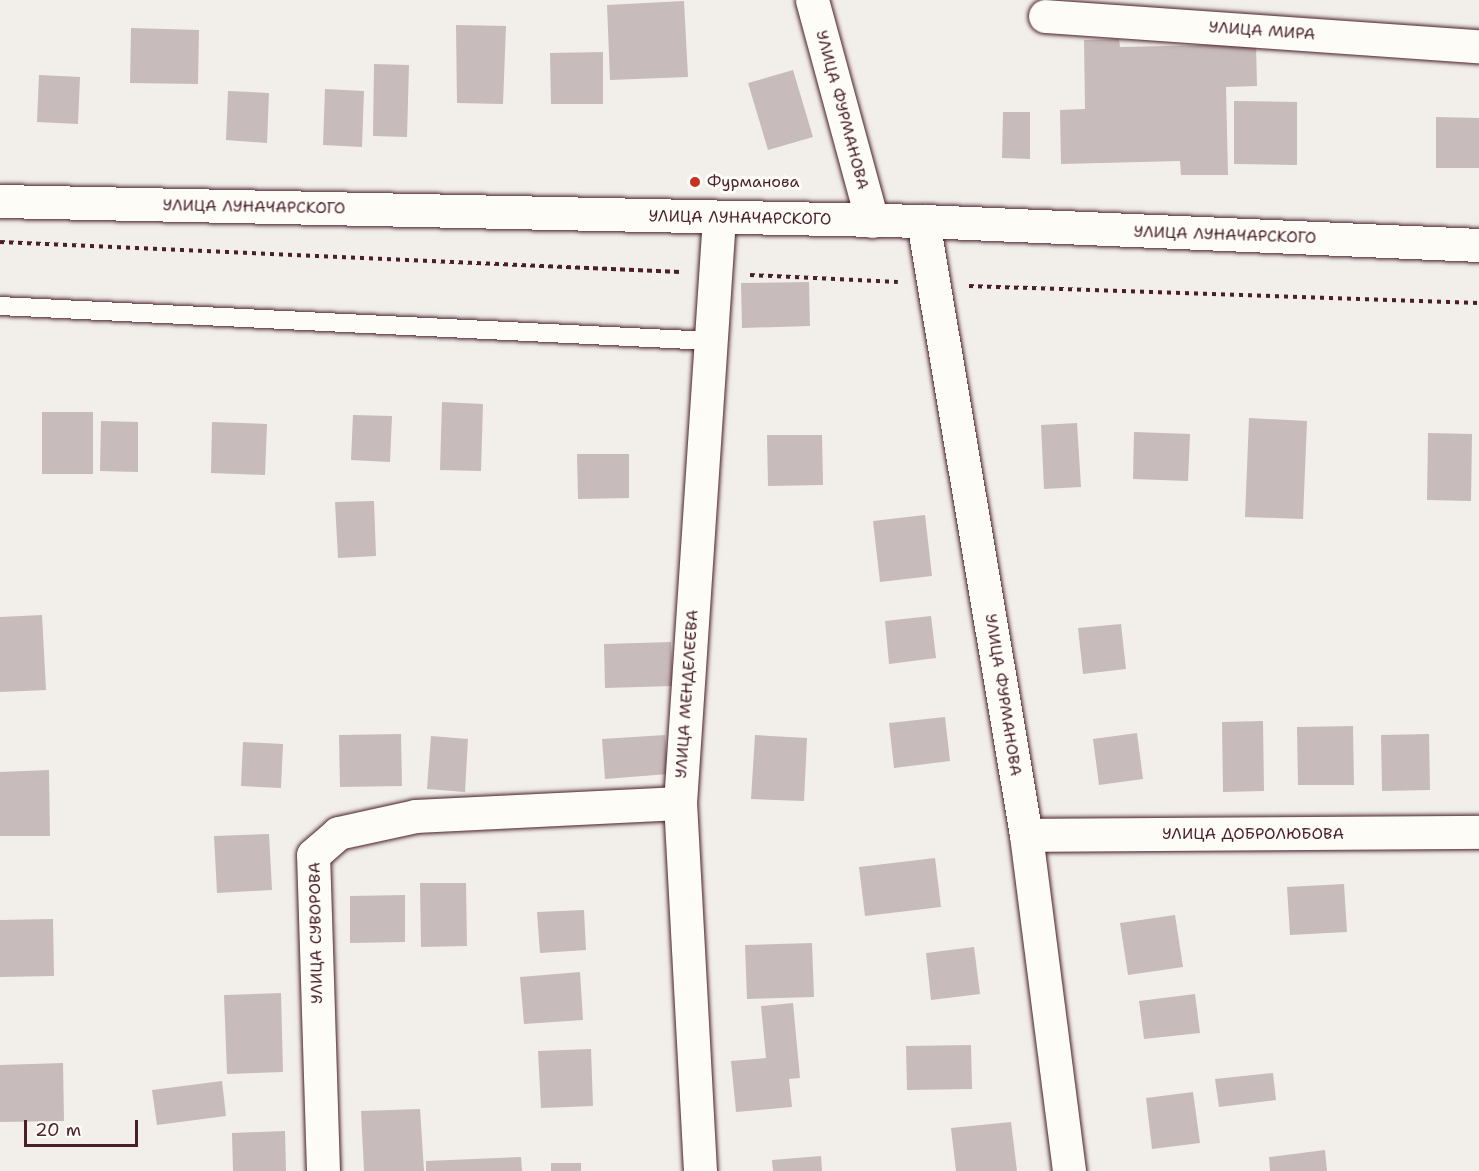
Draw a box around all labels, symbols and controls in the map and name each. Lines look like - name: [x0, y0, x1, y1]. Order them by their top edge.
- street label: УЛИЦА МИРА: [1208, 18, 1316, 44]
- street label: УЛИЦА ФУРМАНОВА: [811, 28, 873, 192]
- place label: Фурманова: [707, 172, 799, 192]
- marker: Фурманова: [688, 175, 702, 189]
- street label: УЛИЦА ЛУНАЧАРСКОГО: [162, 196, 346, 218]
- street label: УЛИЦА ЛУНАЧАРСКОГО: [648, 207, 832, 229]
- street label: УЛИЦА ЛУНАЧАРСКОГО: [1133, 222, 1317, 248]
- street label: УЛИЦА МЕНДЕЛЕЕВА: [672, 609, 702, 779]
- street label: УЛИЦА ФУРМАНОВА: [981, 612, 1025, 778]
- street label: УЛИЦА ДОБРОЛЮБОВА: [1162, 824, 1344, 844]
- street label: УЛИЦА СУВОРОВА: [305, 862, 327, 1004]
- scale bar: [27, 1108, 141, 1146]
- text: 20 m: [35, 1118, 81, 1142]

